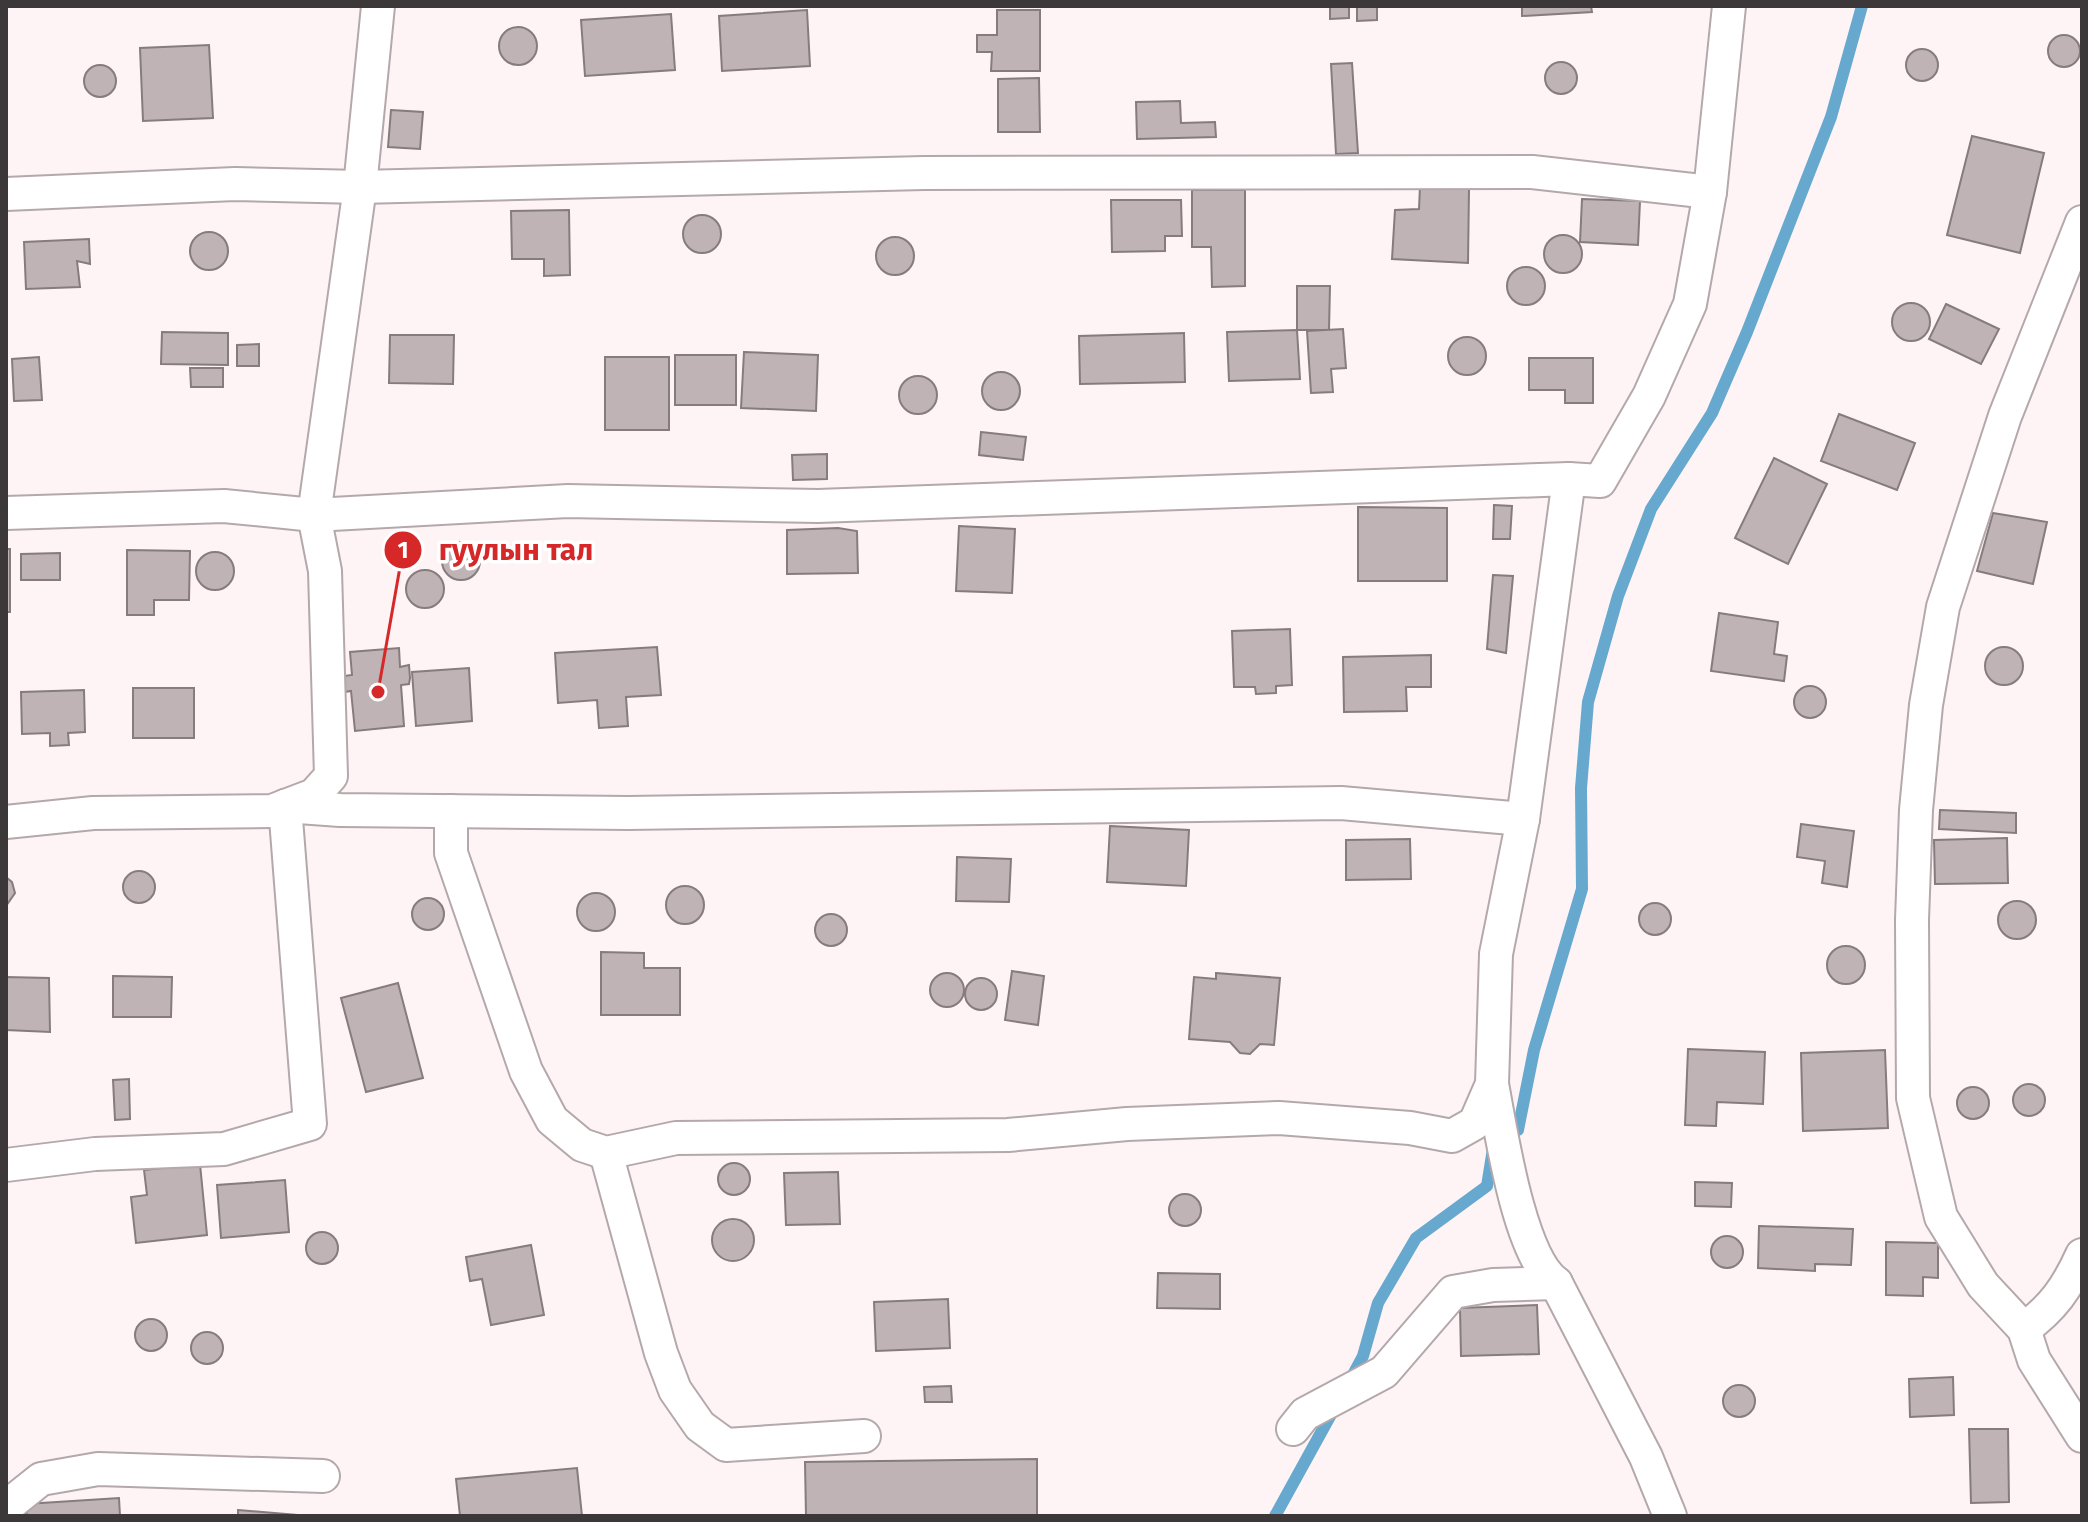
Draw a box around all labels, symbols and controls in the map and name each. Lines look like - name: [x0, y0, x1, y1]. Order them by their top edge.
- callout: гуулын тал: [383, 523, 609, 577]
- text: гуулын тал: [439, 532, 593, 568]
- text: 1: [397, 536, 409, 564]

